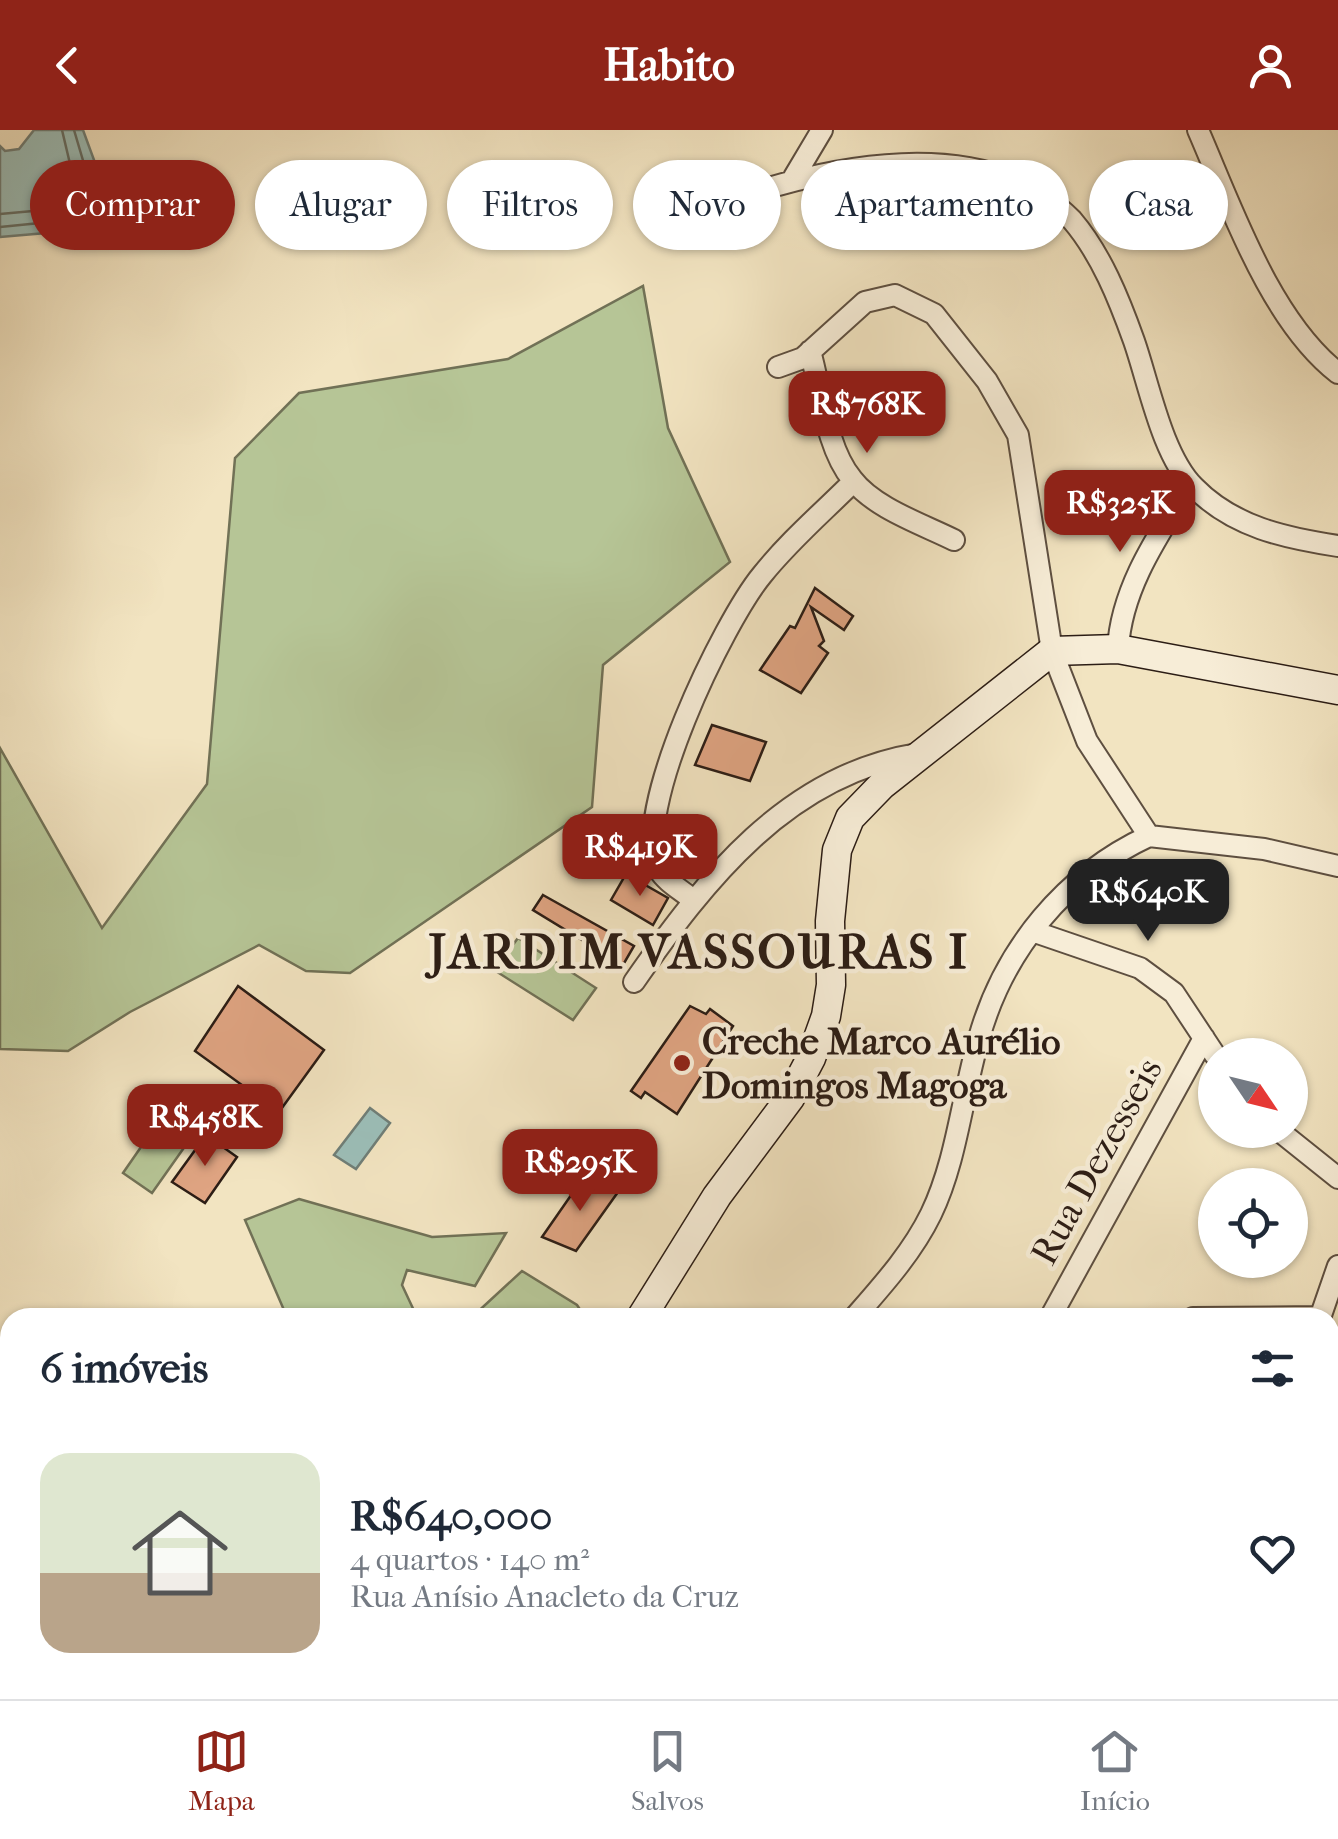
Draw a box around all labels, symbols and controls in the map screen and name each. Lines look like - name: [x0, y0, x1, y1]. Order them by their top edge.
- icon: back: [40, 38, 95, 93]
- icon: person: [1243, 38, 1298, 93]
- text: Habito: [603, 39, 735, 92]
- chip: Comprar: [30, 160, 235, 250]
- chip: Alugar: [255, 160, 427, 250]
- chip: Filtros: [447, 160, 613, 250]
- chip: Novo: [633, 160, 781, 250]
- chip: Apartamento: [801, 160, 1069, 250]
- chip: Casa: [1089, 160, 1228, 250]
- pin: R$768K: [786, 371, 948, 456]
- text: R$768K: [811, 385, 923, 422]
- pin: R$325K: [1039, 470, 1201, 555]
- text: R$325K: [1066, 484, 1174, 521]
- pin: R$419K: [559, 814, 721, 899]
- text: R$419K: [584, 828, 696, 865]
- pin: R$640K: [1067, 859, 1229, 944]
- text: R$640K: [1089, 873, 1207, 910]
- district label: JARDIM VASSOURAS I: [424, 924, 970, 980]
- place label: Creche Marco Aurélio Domingos Magoga: [702, 1019, 1060, 1108]
- north arrow: [1198, 1038, 1308, 1148]
- map controls: [1198, 1038, 1308, 1278]
- street label: Rua Dezesseis: [1021, 1050, 1172, 1273]
- marker: Creche Marco Aurélio Domingos Magoga: [671, 1052, 693, 1074]
- pin: R$458K: [124, 1084, 286, 1169]
- text: R$458K: [149, 1098, 261, 1135]
- pin: R$295K: [499, 1129, 661, 1214]
- text: R$295K: [524, 1143, 636, 1180]
- button: locate: [1198, 1168, 1308, 1278]
- icon: filters: [1245, 1341, 1300, 1396]
- text: 6 imóveis: [40, 1344, 208, 1393]
- text: R$640,000: [350, 1492, 552, 1541]
- icon: home: [120, 1493, 240, 1613]
- icon: heart: [1245, 1526, 1300, 1581]
- text: 4 quartos · 140 m²: [350, 1541, 589, 1578]
- text: Rua Anísio Anacleto da Cruz: [350, 1578, 739, 1615]
- tab: Mapa: [188, 1724, 255, 1817]
- tab: Salvos: [631, 1724, 704, 1817]
- tab: Início: [1080, 1724, 1150, 1817]

